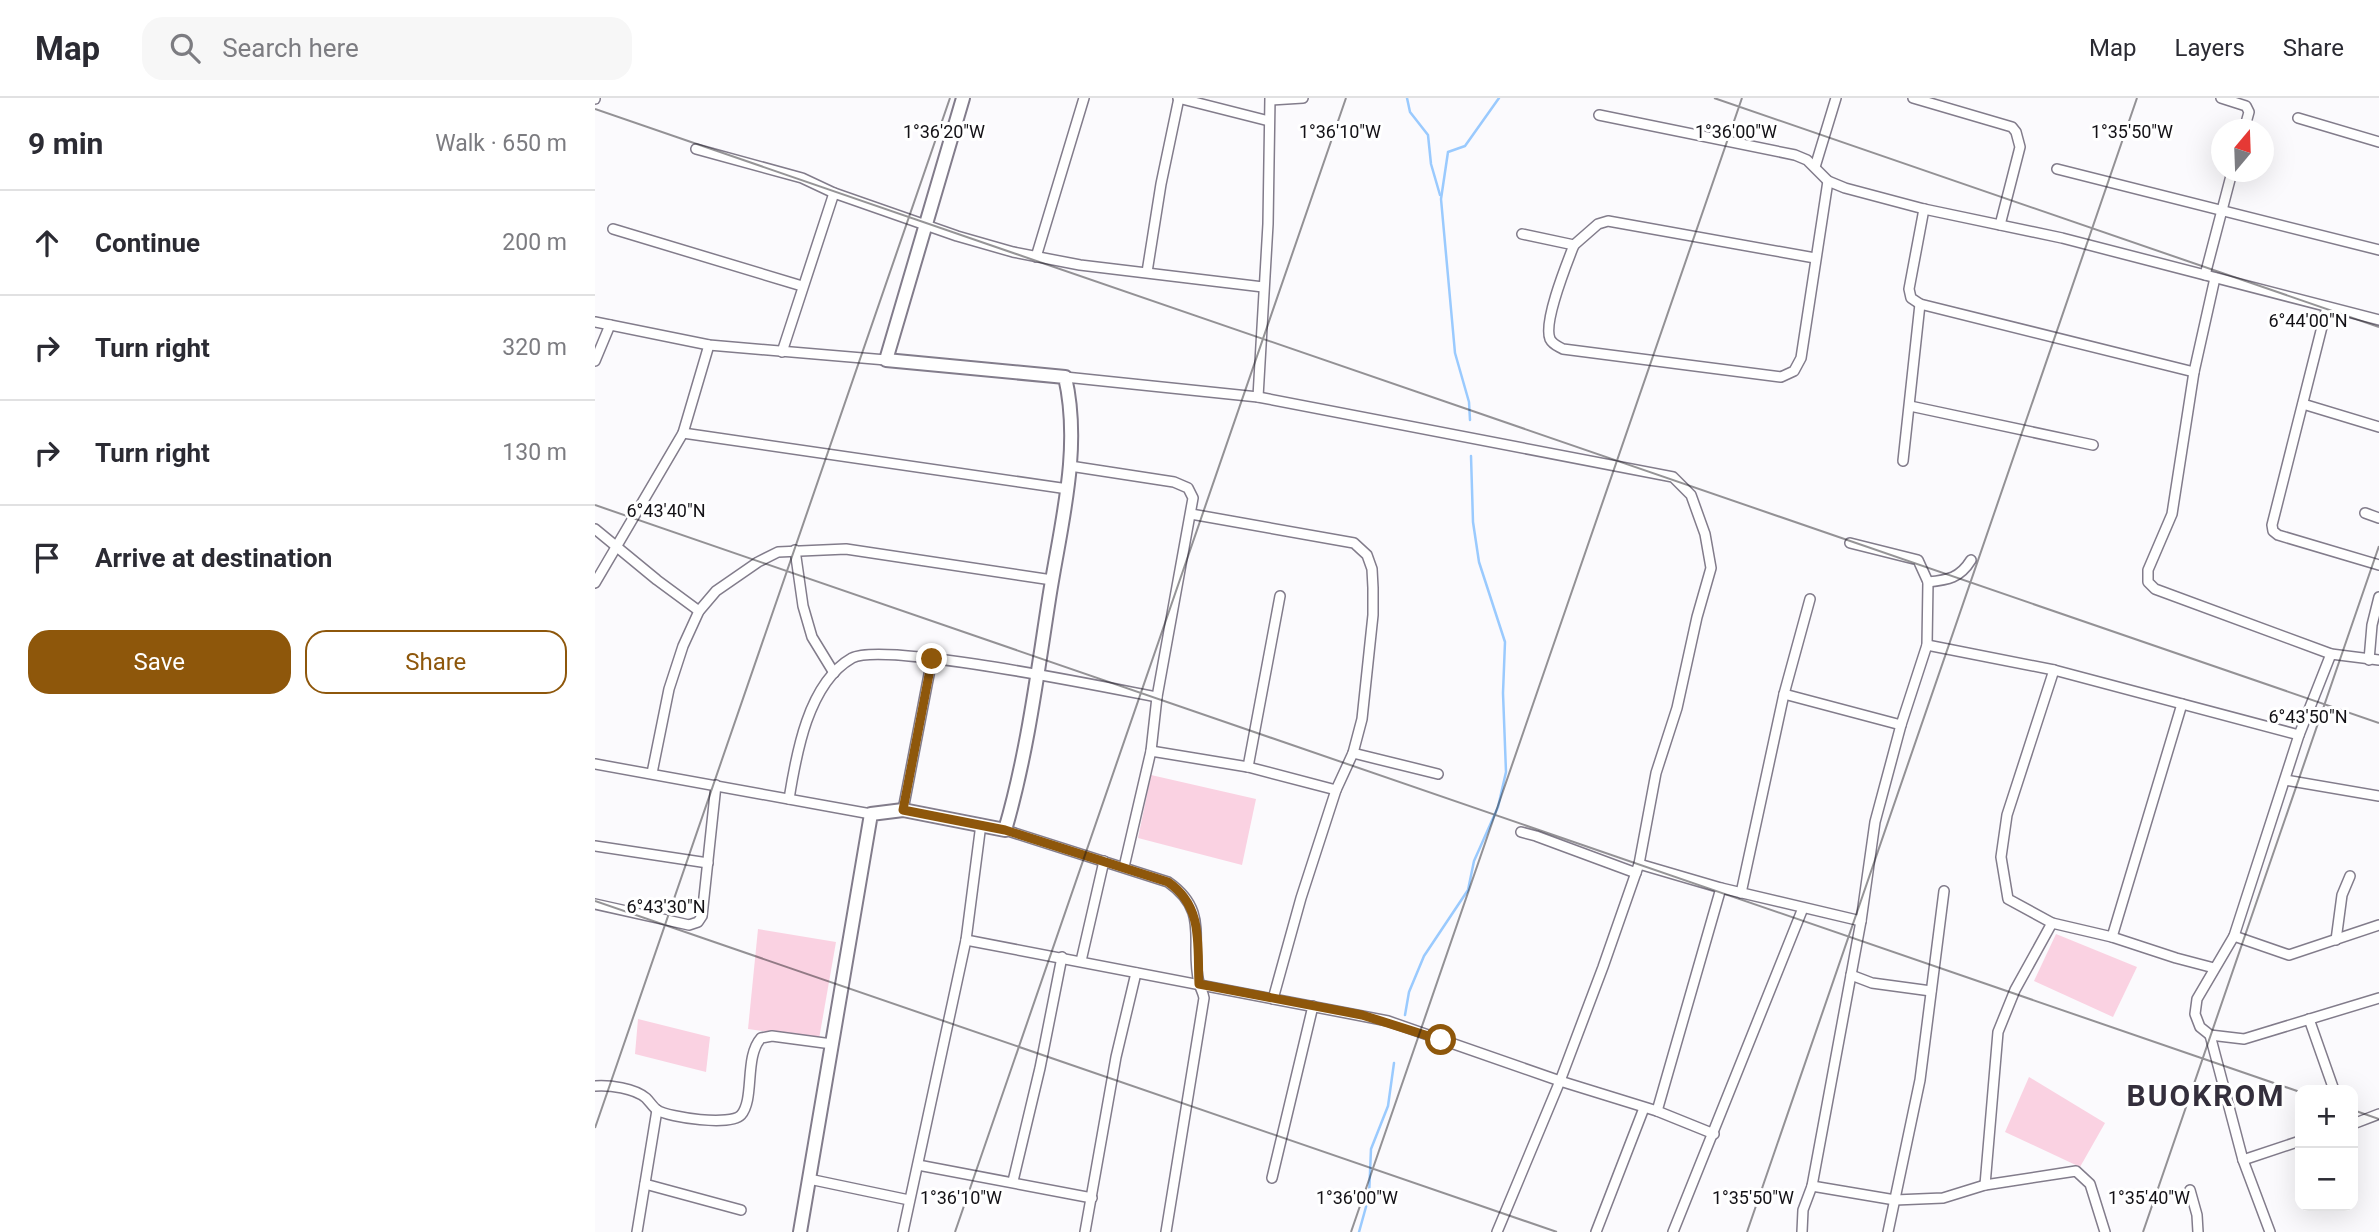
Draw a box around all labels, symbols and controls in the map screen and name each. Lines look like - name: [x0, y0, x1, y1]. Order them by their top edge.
- search box: [142, 17, 632, 80]
- text: Map: [35, 29, 100, 68]
- icon: search: [166, 29, 204, 67]
- text: Search here: [222, 33, 359, 63]
- text: Map: [2089, 34, 2137, 62]
- text: Layers: [2175, 34, 2245, 62]
- text: Share: [2283, 34, 2344, 62]
- north arrow: [2211, 119, 2274, 182]
- text: 1°36'20"W: [903, 121, 985, 142]
- text: 1°36'10"W: [1299, 121, 1381, 142]
- text: 1°36'00"W: [1695, 121, 1777, 142]
- text: 1°35'50"W: [2091, 121, 2173, 142]
- text: 9 min: [28, 126, 103, 161]
- text: Walk · 650 m: [435, 130, 567, 157]
- icon: ahead: [28, 224, 66, 262]
- text: Continue: [95, 228, 200, 258]
- text: 200 m: [502, 229, 567, 256]
- text: 6°44'00"N: [2268, 310, 2348, 331]
- icon: right: [28, 329, 66, 367]
- text: Turn right: [95, 333, 210, 363]
- text: 320 m: [502, 334, 567, 361]
- icon: right: [28, 434, 66, 472]
- text: Turn right: [95, 438, 210, 468]
- text: 130 m: [502, 439, 567, 466]
- text: 6°43'40"N: [626, 500, 706, 521]
- icon: arrive: [28, 539, 66, 577]
- text: Arrive at destination: [95, 543, 332, 573]
- button: Save: [28, 630, 291, 694]
- button: Share: [305, 630, 567, 694]
- route end: [916, 643, 947, 674]
- text: 6°43'50"N: [2268, 706, 2348, 727]
- text: 6°43'30"N: [626, 896, 706, 917]
- route start: [1425, 1024, 1456, 1055]
- district label: BUOKROM: [2127, 1078, 2285, 1113]
- map controls: [2295, 1085, 2358, 1211]
- button: +: [2295, 1085, 2358, 1148]
- button: −: [2295, 1148, 2358, 1211]
- text: 1°36'10"W: [920, 1187, 1002, 1208]
- text: 1°36'00"W: [1316, 1187, 1398, 1208]
- text: 1°35'50"W: [1712, 1187, 1794, 1208]
- text: 1°35'40"W: [2108, 1187, 2190, 1208]

